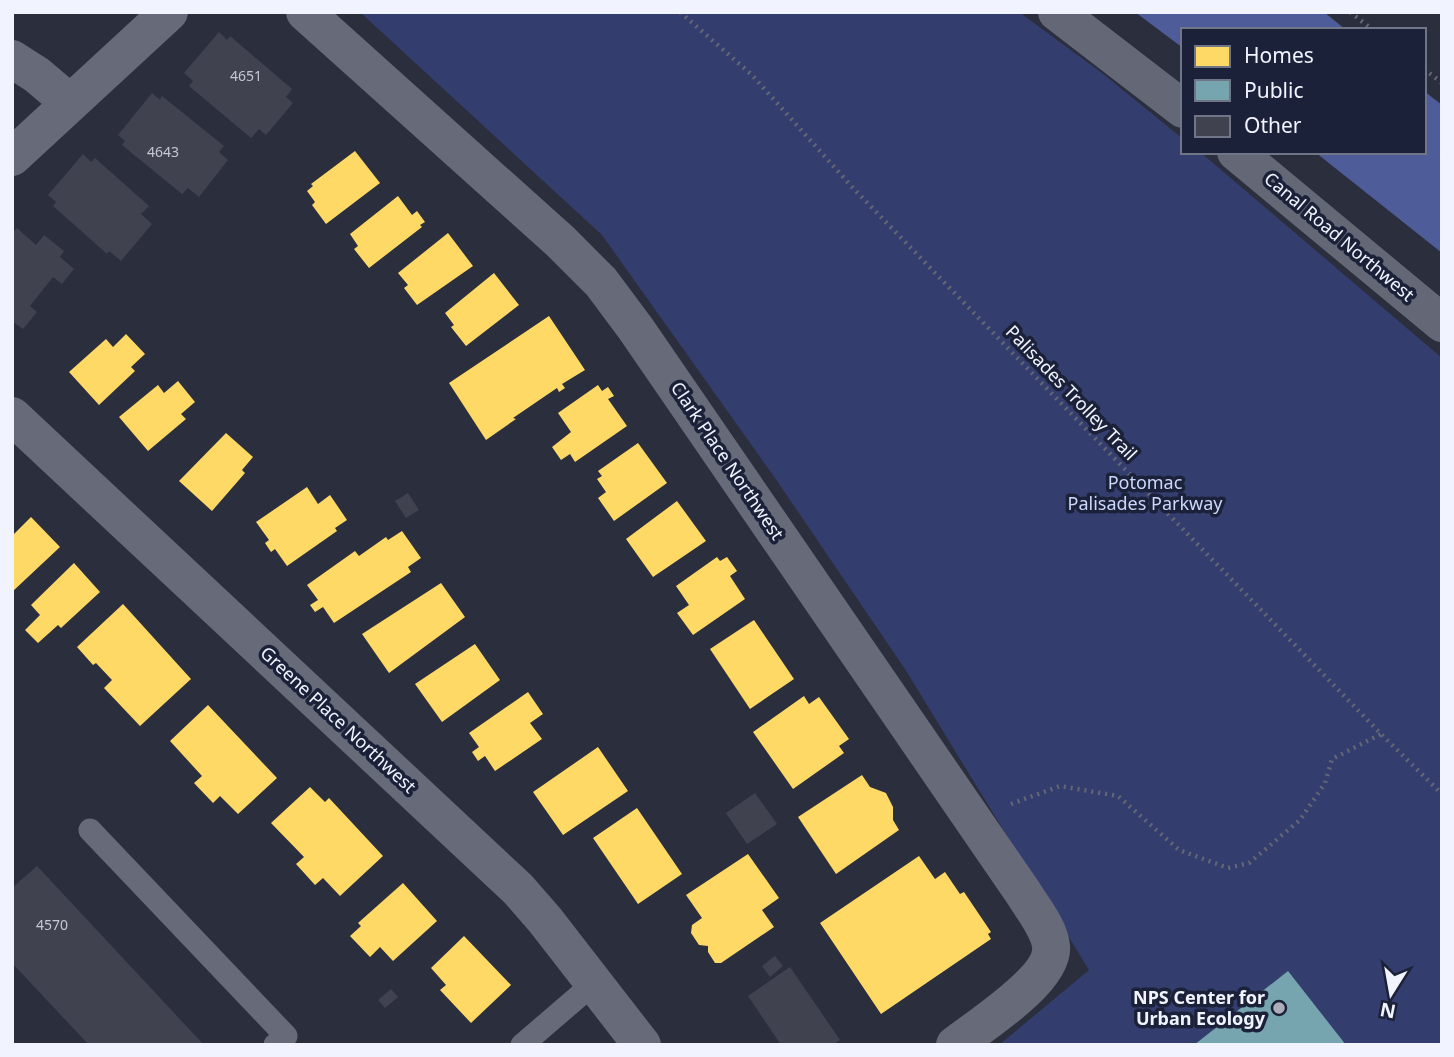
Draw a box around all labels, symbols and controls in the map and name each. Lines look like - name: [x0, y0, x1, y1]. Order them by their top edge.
- legend: [1181, 28, 1426, 154]
- text: Homes: [1244, 41, 1314, 69]
- house number: 4651: [230, 66, 262, 85]
- text: Public: [1244, 76, 1304, 104]
- text: Other: [1244, 111, 1302, 139]
- house number: 4643: [147, 142, 179, 161]
- street label: Canal Road Northwest: [1260, 166, 1420, 306]
- street label: Palisades Trolley Trail: [1001, 320, 1143, 465]
- street label: Clark Place Northwest: [666, 377, 790, 545]
- park label: Potomac Palisades Parkway: [1068, 470, 1223, 515]
- street label: Greene Place Northwest: [256, 641, 422, 798]
- house number: 4570: [36, 915, 68, 934]
- north arrow: [1356, 959, 1426, 1029]
- place label: NPS Center for Urban Ecology: [1133, 985, 1266, 1030]
- text: N: [1378, 996, 1398, 1025]
- marker: NPS Center for Urban Ecology: [1271, 1000, 1287, 1016]

